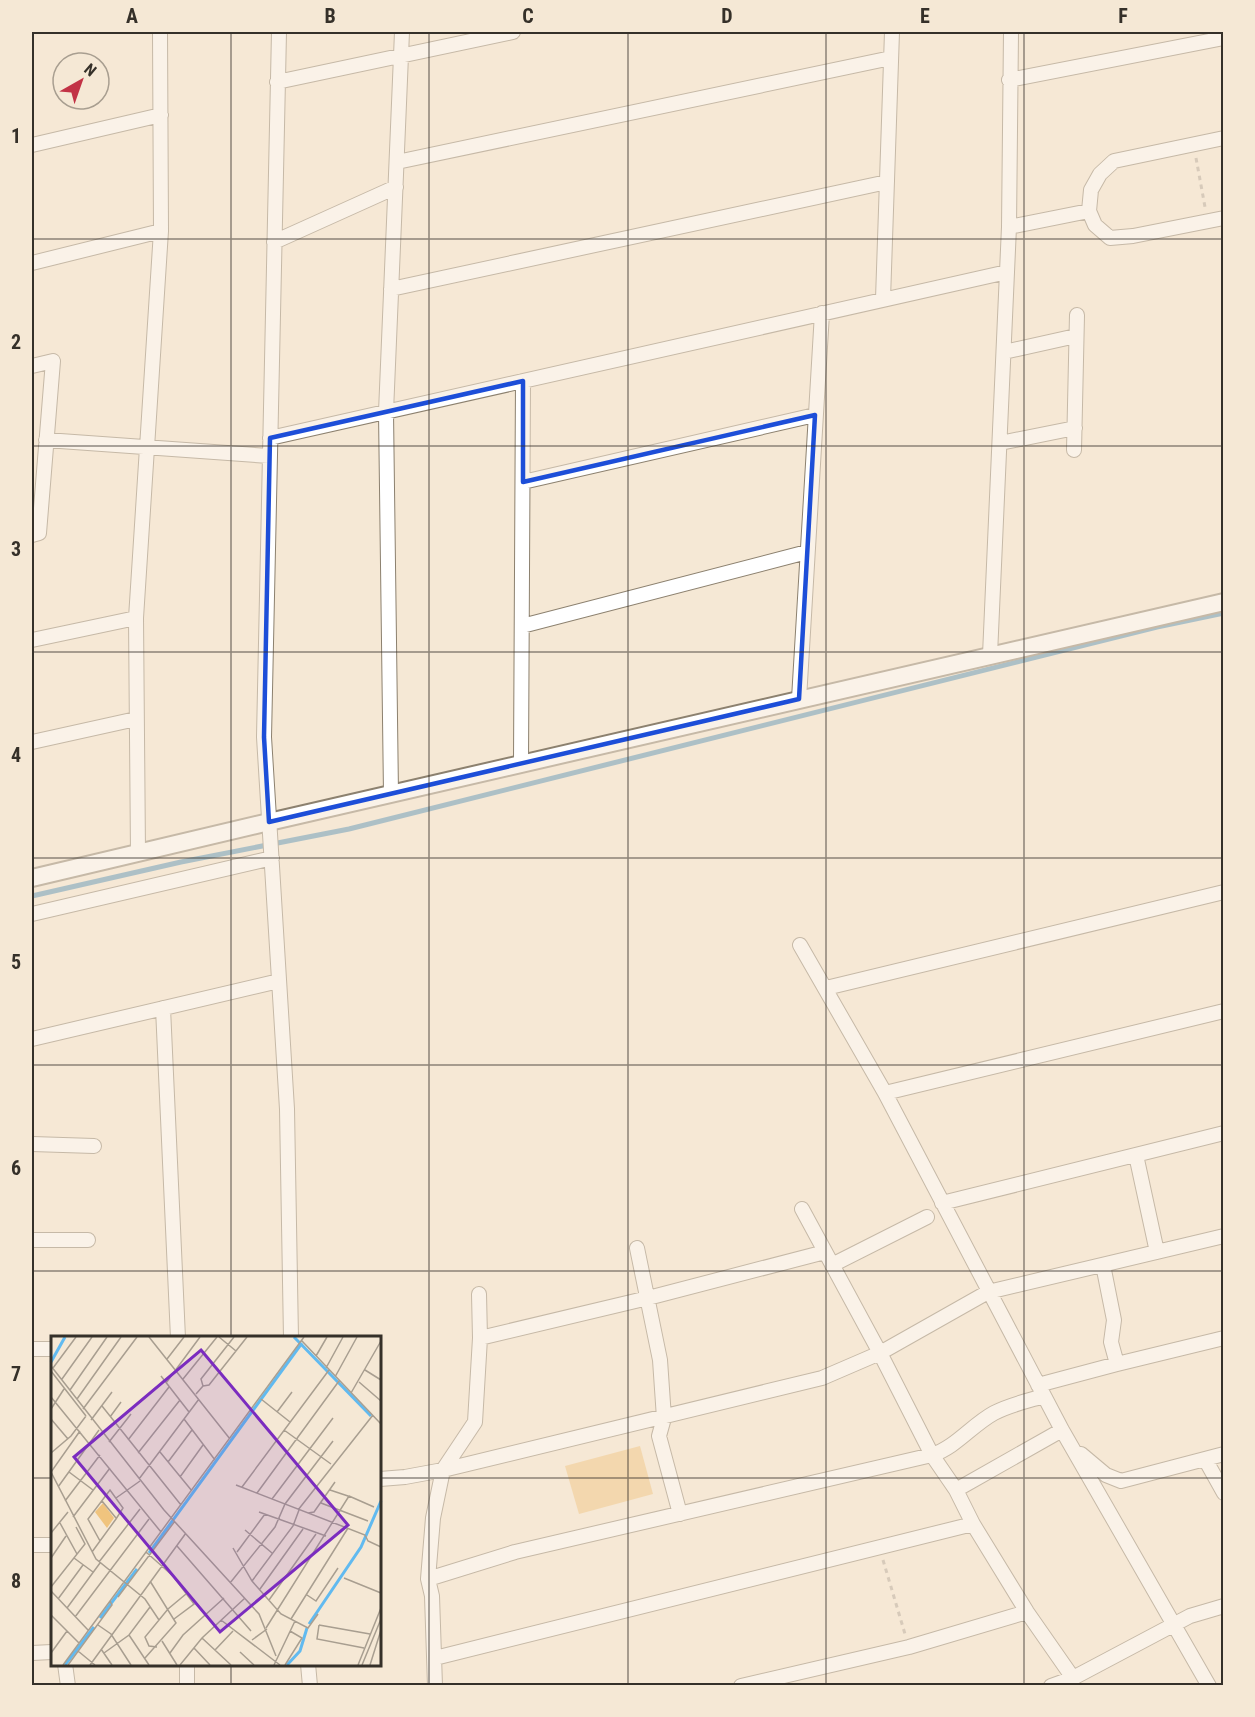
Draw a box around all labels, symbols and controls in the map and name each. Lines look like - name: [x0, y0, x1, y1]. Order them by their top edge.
- text: A: [126, 4, 138, 28]
- text: B: [324, 4, 336, 28]
- text: C: [522, 4, 534, 28]
- text: D: [721, 4, 733, 28]
- text: E: [920, 4, 930, 28]
- text: F: [1118, 4, 1128, 28]
- north arrow: [51, 51, 111, 111]
- text: N: [80, 59, 100, 80]
- text: 1: [11, 124, 21, 148]
- text: 2: [11, 330, 21, 354]
- text: 3: [11, 537, 21, 561]
- text: 4: [11, 743, 21, 767]
- text: 5: [11, 950, 21, 974]
- text: 6: [11, 1156, 21, 1180]
- inset map: [51, 1336, 381, 1666]
- text: 7: [11, 1362, 21, 1386]
- text: 8: [11, 1569, 21, 1593]

